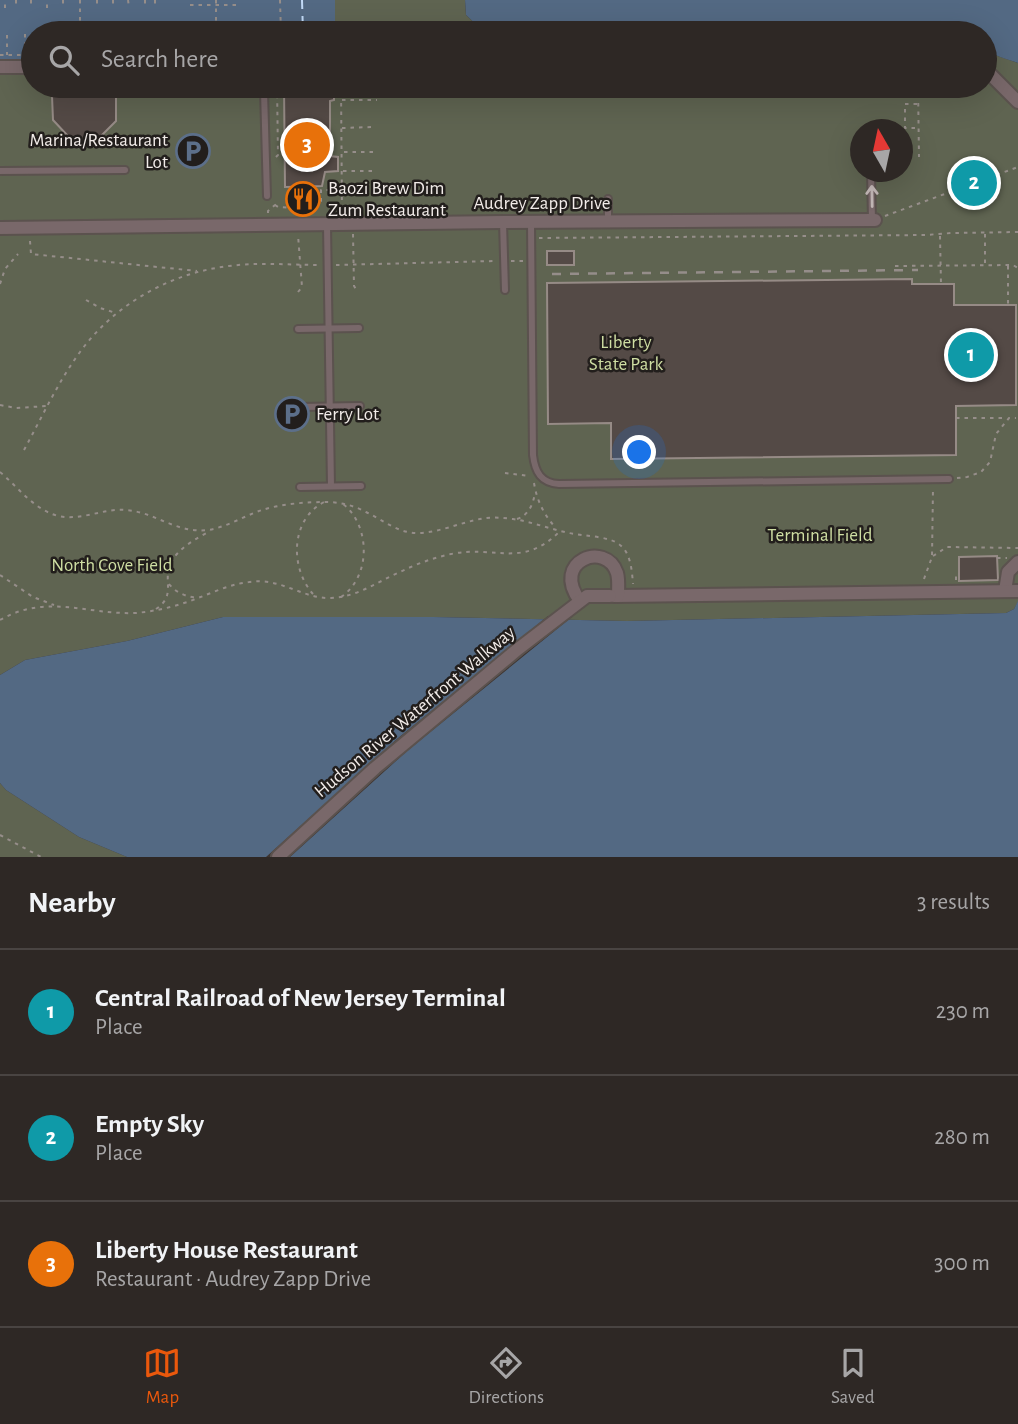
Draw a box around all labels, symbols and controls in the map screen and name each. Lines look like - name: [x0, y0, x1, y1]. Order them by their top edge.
- search box: [21, 21, 997, 98]
- icon: search: [45, 41, 83, 79]
- text: Search here: [101, 46, 219, 72]
- pin: 3: [284, 119, 330, 171]
- north arrow: [850, 119, 913, 182]
- place label: Marina/Restaurant Lot: [29, 131, 168, 172]
- parking icon: Marina/Restaurant Lot: [174, 132, 212, 170]
- pin: 2: [951, 157, 997, 209]
- place label: Baozi Brew Dim Zum Restaurant: [328, 179, 446, 220]
- restaurant icon: Baozi Brew Dim Zum Restaurant: [284, 180, 322, 218]
- one-way arrow: [865, 185, 878, 208]
- street label: Audrey Zapp Drive: [473, 194, 611, 213]
- pin: 1: [948, 329, 994, 381]
- park label: Liberty State Park: [589, 333, 663, 374]
- parking icon: Ferry Lot: [273, 395, 311, 433]
- place label: Ferry Lot: [316, 405, 379, 424]
- your location: [622, 435, 656, 469]
- park label: Terminal Field: [767, 526, 873, 545]
- park label: North Cove Field: [51, 556, 173, 575]
- street label: Hudson River Waterfront Walkway: [311, 623, 519, 801]
- text: Nearby: [28, 888, 116, 918]
- text: 3 results: [917, 891, 990, 914]
- text: Central Railroad of New Jersey Terminal: [95, 985, 506, 1011]
- text: 1: [47, 1000, 55, 1023]
- text: 230 m: [936, 1000, 990, 1023]
- text: Place: [95, 1016, 143, 1039]
- text: Empty Sky: [95, 1111, 204, 1137]
- text: 2: [46, 1126, 56, 1149]
- text: 280 m: [934, 1126, 990, 1149]
- text: Place: [95, 1142, 143, 1165]
- text: Liberty House Restaurant: [95, 1237, 358, 1263]
- text: 3: [46, 1252, 56, 1275]
- text: 300 m: [934, 1252, 990, 1275]
- text: Restaurant · Audrey Zapp Drive: [95, 1268, 371, 1291]
- tab: Map: [143, 1344, 181, 1409]
- tab: Directions: [468, 1344, 544, 1409]
- tab: Saved: [831, 1344, 875, 1409]

